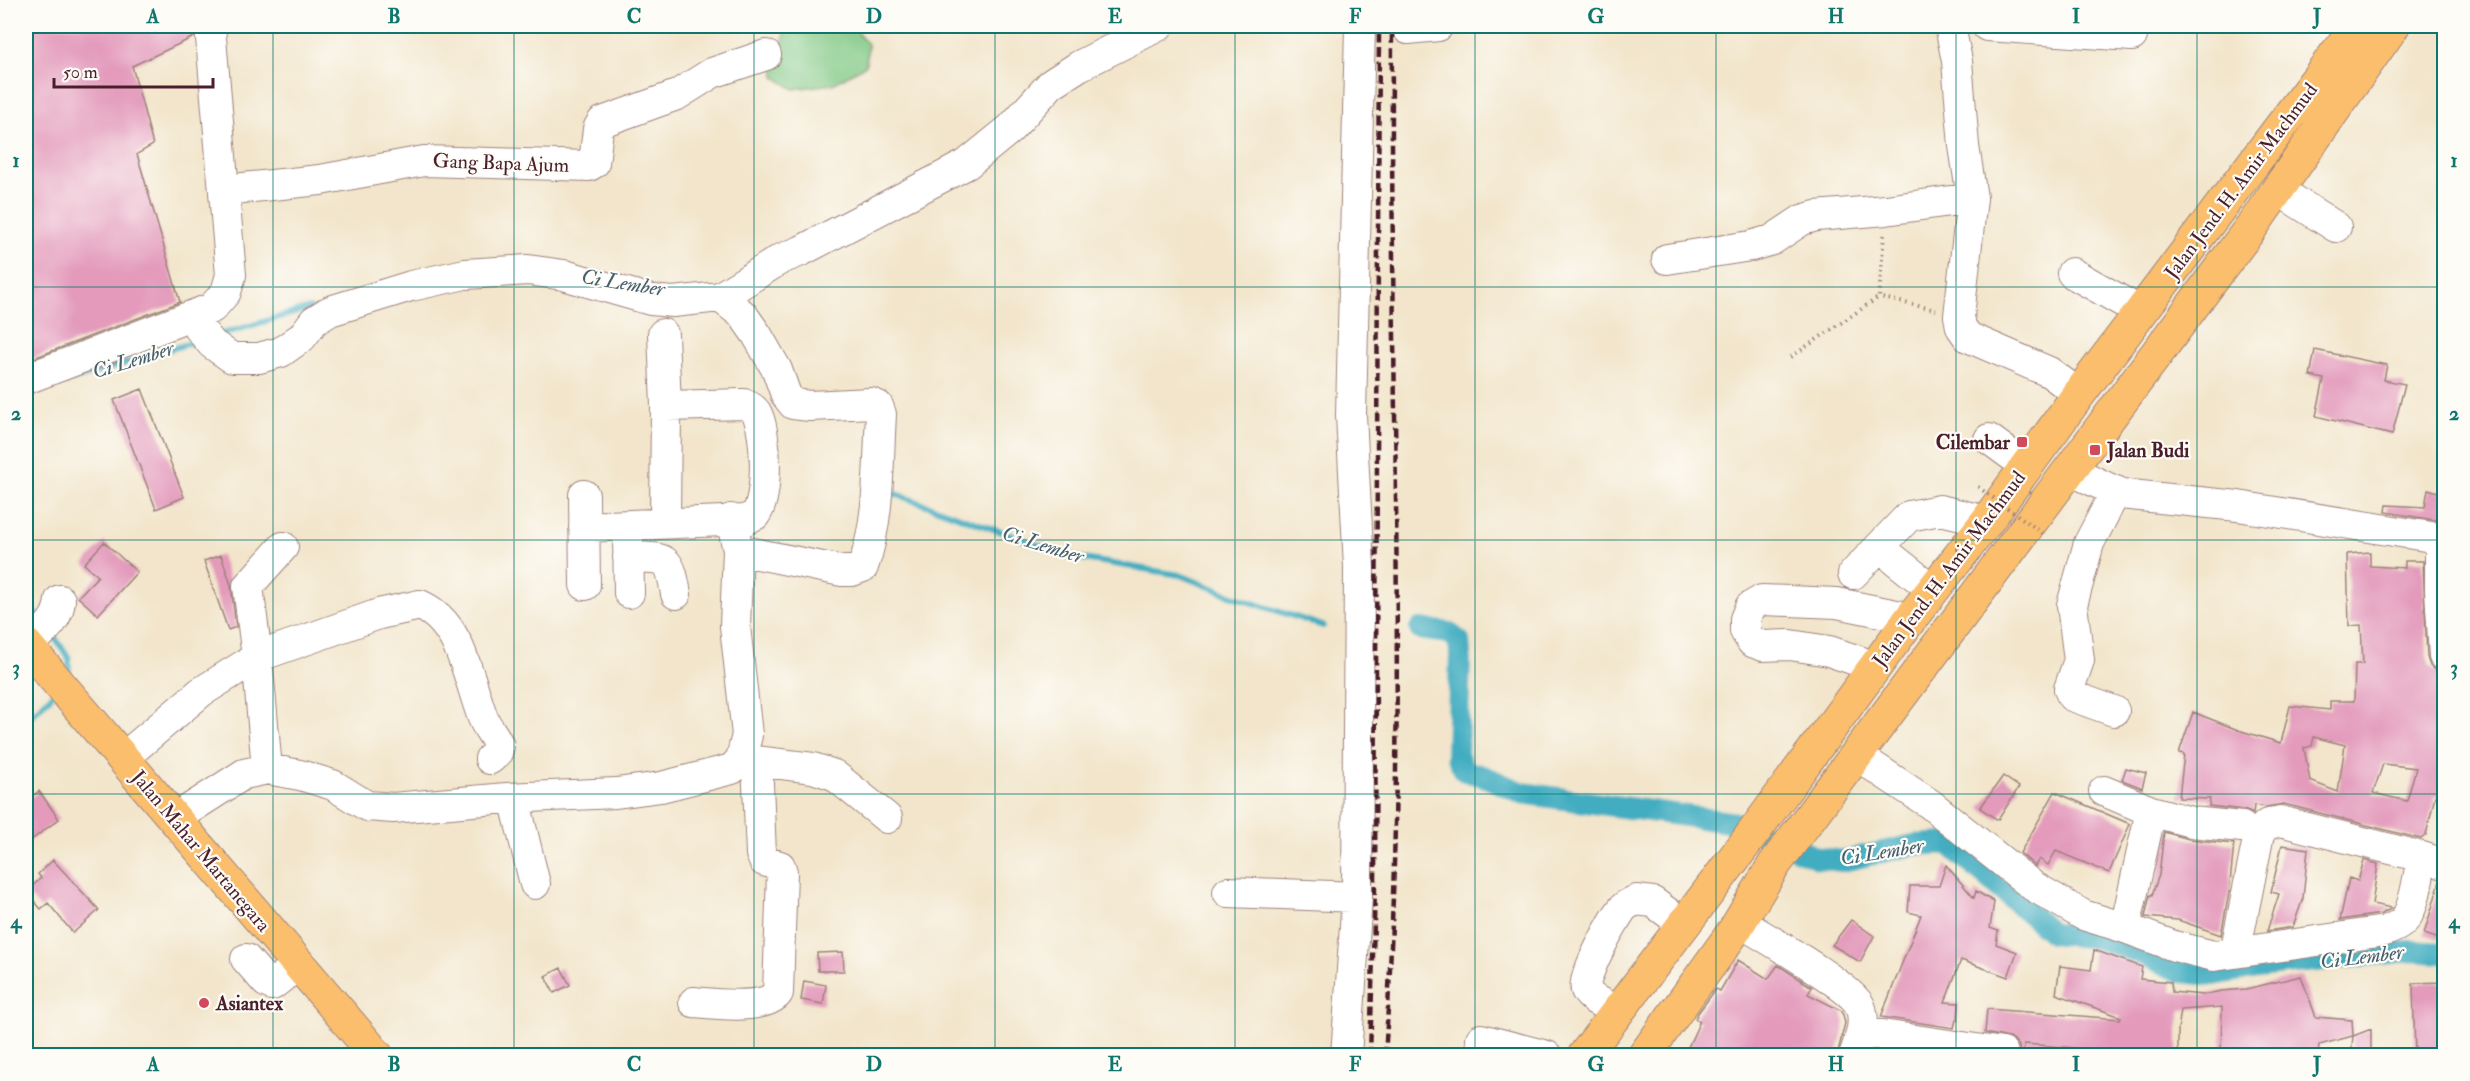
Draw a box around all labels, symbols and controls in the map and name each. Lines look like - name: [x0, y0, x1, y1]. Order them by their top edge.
- text: A: [146, 4, 160, 29]
- text: B: [387, 4, 401, 29]
- text: C: [627, 4, 641, 29]
- text: D: [866, 4, 882, 29]
- text: E: [1108, 4, 1123, 29]
- text: F: [1349, 4, 1362, 29]
- text: G: [1588, 4, 1605, 29]
- text: H: [1828, 4, 1844, 29]
- text: I: [2072, 4, 2080, 29]
- text: J: [2312, 4, 2321, 29]
- scale bar: [54, 51, 213, 89]
- text: 50 m: [63, 61, 98, 84]
- street label: Jalan Jend. H. Amir Machmud: [2158, 78, 2323, 285]
- text: 1: [12, 148, 20, 173]
- street label: Gang Bapa Ajum: [432, 148, 570, 179]
- text: 1: [2450, 148, 2458, 173]
- water label: Ci Lember: [579, 263, 668, 303]
- water label: Ci Lember: [89, 334, 178, 385]
- text: 2: [11, 401, 21, 426]
- text: 2: [2449, 401, 2459, 426]
- place label: Cilembar: [1936, 430, 2011, 455]
- marker: Cilembar: [2015, 435, 2029, 449]
- place label: Jalan Budi: [2106, 438, 2190, 463]
- marker: Jalan Budi: [2088, 443, 2102, 457]
- street label: Jalan Jend. H. Amir Machmud: [1866, 466, 2031, 673]
- water label: Ci Lember: [999, 520, 1088, 571]
- text: 3: [12, 655, 20, 680]
- text: 3: [2450, 655, 2458, 680]
- street label: Jalan Mahar Martanegara: [125, 764, 277, 938]
- water label: Ci Lember: [1838, 832, 1927, 872]
- text: 4: [10, 909, 23, 934]
- text: 4: [2448, 909, 2461, 934]
- water label: Ci Lember: [2319, 938, 2407, 976]
- place label: Asiantex: [215, 991, 283, 1016]
- marker: Asiantex: [197, 996, 211, 1010]
- text: A: [146, 1052, 160, 1077]
- text: B: [387, 1052, 401, 1077]
- text: C: [627, 1052, 641, 1077]
- text: D: [866, 1052, 882, 1077]
- text: E: [1108, 1052, 1123, 1077]
- text: F: [1349, 1052, 1362, 1077]
- text: G: [1588, 1052, 1605, 1077]
- text: H: [1828, 1052, 1844, 1077]
- text: I: [2072, 1052, 2080, 1077]
- text: J: [2312, 1052, 2321, 1077]

